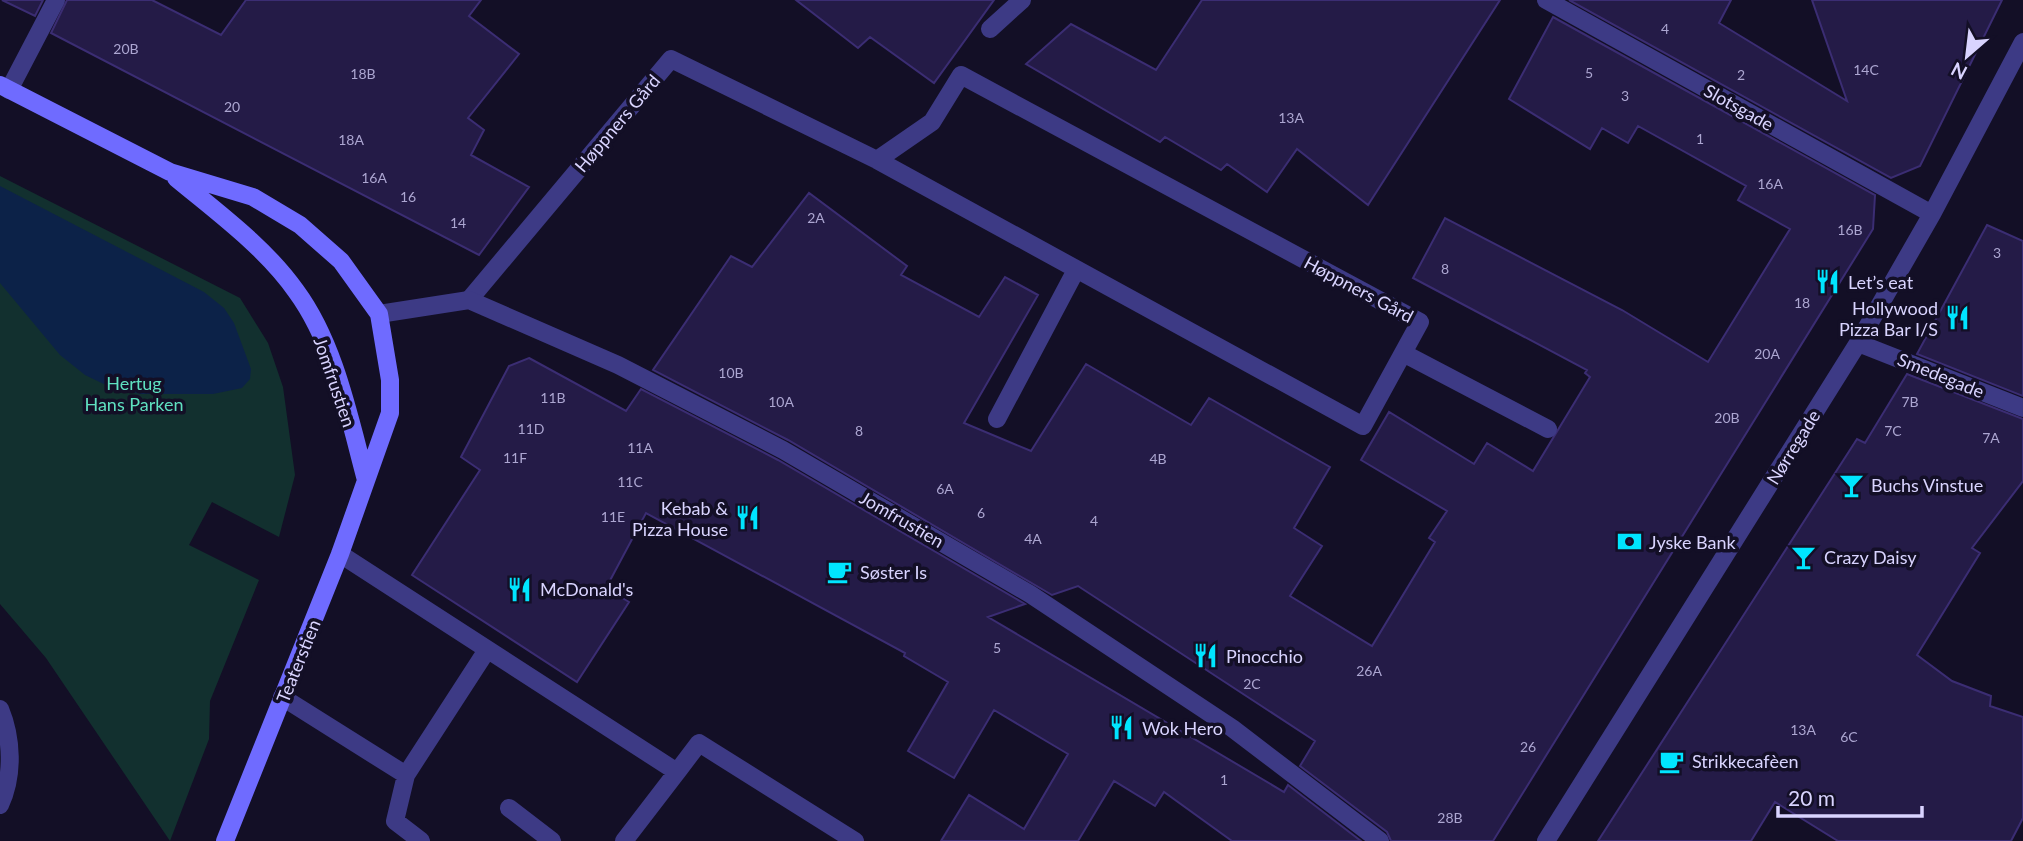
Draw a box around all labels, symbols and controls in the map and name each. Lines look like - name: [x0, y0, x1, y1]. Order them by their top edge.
- house number: 4: [1661, 20, 1669, 37]
- north arrow: [1932, 21, 2002, 91]
- house number: 20B: [113, 40, 139, 57]
- text: N: [1947, 58, 1971, 85]
- house number: 14C: [1853, 61, 1879, 78]
- house number: 5: [1585, 64, 1593, 81]
- house number: 18B: [350, 65, 376, 82]
- house number: 2: [1737, 66, 1745, 83]
- street label: Høppners Gård: [570, 70, 664, 176]
- street label: Slotsgade: [1700, 79, 1778, 135]
- house number: 3: [1621, 87, 1629, 104]
- house number: 20: [224, 98, 240, 115]
- house number: 13A: [1278, 109, 1304, 126]
- house number: 1: [1696, 130, 1704, 147]
- house number: 18A: [338, 131, 364, 148]
- house number: 16A: [361, 169, 387, 186]
- house number: 16A: [1757, 175, 1783, 192]
- house number: 16: [400, 188, 416, 205]
- house number: 2A: [807, 209, 825, 226]
- house number: 14: [450, 214, 466, 231]
- house number: 16B: [1837, 221, 1863, 238]
- house number: 3: [1993, 244, 2001, 261]
- street label: Høppners Gård: [1301, 251, 1417, 327]
- house number: 8: [1441, 260, 1449, 277]
- restaurant icon: Let’s eat: [1814, 268, 1842, 296]
- place label: Let’s eat: [1848, 271, 1914, 293]
- house number: 18: [1794, 294, 1810, 311]
- place label: Hollywood Pizza Bar I/S: [1839, 297, 1938, 340]
- restaurant icon: Hollywood Pizza Bar I/S: [1944, 304, 1972, 332]
- street label: Jomfrustien: [309, 334, 361, 430]
- house number: 20A: [1754, 345, 1780, 362]
- street label: Smedegade: [1895, 348, 1987, 402]
- house number: 10B: [718, 364, 744, 381]
- park label: Hertug Hans Parken: [84, 372, 184, 415]
- house number: 11B: [540, 389, 566, 406]
- house number: 10A: [768, 393, 794, 410]
- house number: 7B: [1901, 393, 1919, 410]
- street label: Nørregade: [1761, 406, 1825, 488]
- house number: 20B: [1714, 409, 1740, 426]
- house number: 11D: [518, 420, 544, 437]
- house number: 8: [855, 422, 863, 439]
- house number: 7C: [1884, 422, 1902, 439]
- house number: 7A: [1982, 429, 2000, 446]
- house number: 11A: [627, 439, 653, 456]
- house number: 11F: [503, 449, 527, 466]
- house number: 4B: [1149, 450, 1167, 467]
- bar icon: Buchs Vinstue: [1837, 471, 1865, 499]
- house number: 11C: [617, 473, 643, 490]
- place label: Buchs Vinstue: [1871, 474, 1983, 496]
- house number: 6A: [936, 480, 954, 497]
- street label: Jomfrustien: [856, 486, 948, 552]
- place label: Kebab & Pizza House: [632, 497, 728, 540]
- restaurant icon: Kebab & Pizza House: [734, 504, 762, 532]
- house number: 6: [977, 504, 985, 521]
- house number: 11E: [601, 508, 625, 525]
- house number: 4: [1090, 512, 1098, 529]
- bank icon: Jyske Bank: [1615, 528, 1643, 556]
- house number: 4A: [1024, 530, 1042, 547]
- place label: Jyske Bank: [1649, 531, 1737, 553]
- bar icon: Crazy Daisy: [1790, 543, 1818, 571]
- place label: Crazy Daisy: [1824, 546, 1917, 568]
- cafe icon: Søster Is: [826, 558, 854, 586]
- place label: Søster Is: [860, 561, 927, 583]
- restaurant icon: McDonald's: [506, 575, 534, 603]
- place label: McDonald's: [540, 578, 634, 600]
- street label: Teaterstien: [271, 616, 325, 706]
- house number: 5: [993, 639, 1001, 656]
- restaurant icon: Pinocchio: [1192, 642, 1220, 670]
- place label: Pinocchio: [1226, 645, 1303, 667]
- house number: 26A: [1356, 662, 1382, 679]
- house number: 2C: [1243, 675, 1261, 692]
- restaurant icon: Wok Hero: [1108, 714, 1136, 742]
- place label: Wok Hero: [1142, 717, 1223, 739]
- house number: 13A: [1790, 721, 1816, 738]
- house number: 6C: [1840, 728, 1858, 745]
- house number: 26: [1520, 738, 1536, 755]
- cafe icon: Strikkecafèen: [1658, 747, 1686, 775]
- place label: Strikkecafèen: [1692, 750, 1798, 772]
- house number: 1: [1220, 771, 1228, 788]
- scale bar: [1778, 774, 1922, 818]
- text: 20 m: [1788, 785, 1835, 810]
- house number: 28B: [1437, 809, 1463, 826]

